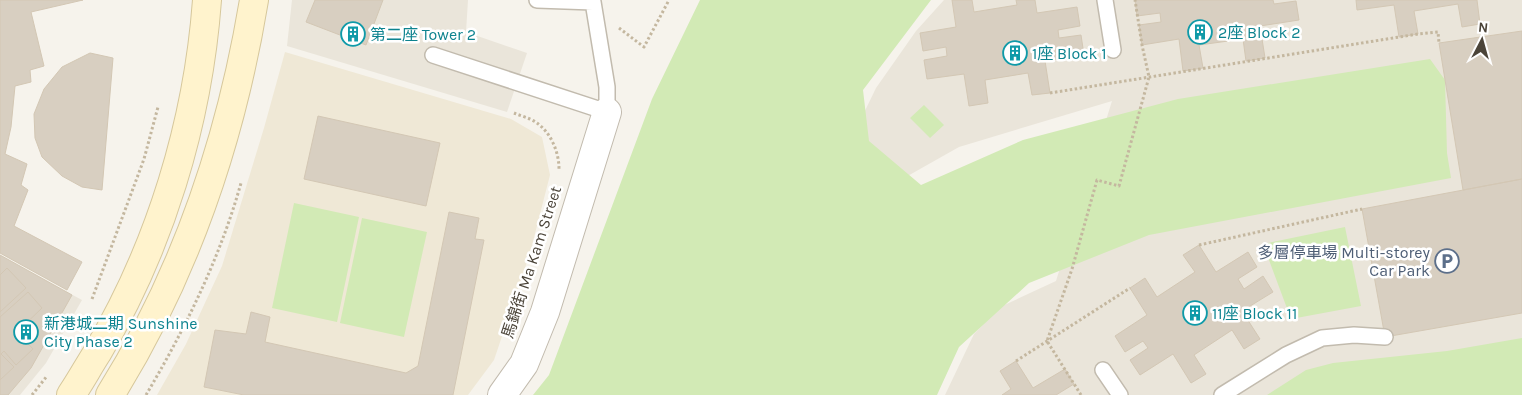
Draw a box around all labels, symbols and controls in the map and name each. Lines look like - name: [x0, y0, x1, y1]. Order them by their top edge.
- north arrow: [1457, 15, 1507, 65]
- building icon: 2座 Block 2: [1187, 19, 1213, 45]
- text: N: [1477, 19, 1489, 37]
- building icon: 第二座 Tower 2: [340, 21, 366, 47]
- place label: 2座 Block 2: [1218, 23, 1301, 42]
- place label: 第二座 Tower 2: [370, 25, 476, 44]
- building icon: 1座 Block 1: [1002, 40, 1028, 66]
- place label: 1座 Block 1: [1032, 44, 1107, 63]
- street label: 馬錦街 Ma Kam Street: [498, 184, 565, 341]
- place label: 多層停車場 Multi-storey Car Park: [1258, 243, 1431, 280]
- parking icon: 多層停車場 Multi-storey Car Park: [1434, 248, 1460, 274]
- building icon: 11座 Block 11: [1182, 300, 1208, 326]
- place label: 11座 Block 11: [1212, 304, 1297, 323]
- place label: 新港城二期 Sunshine City Phase 2: [44, 314, 198, 351]
- building icon: 新港城二期 Sunshine City Phase 2: [13, 319, 39, 345]

